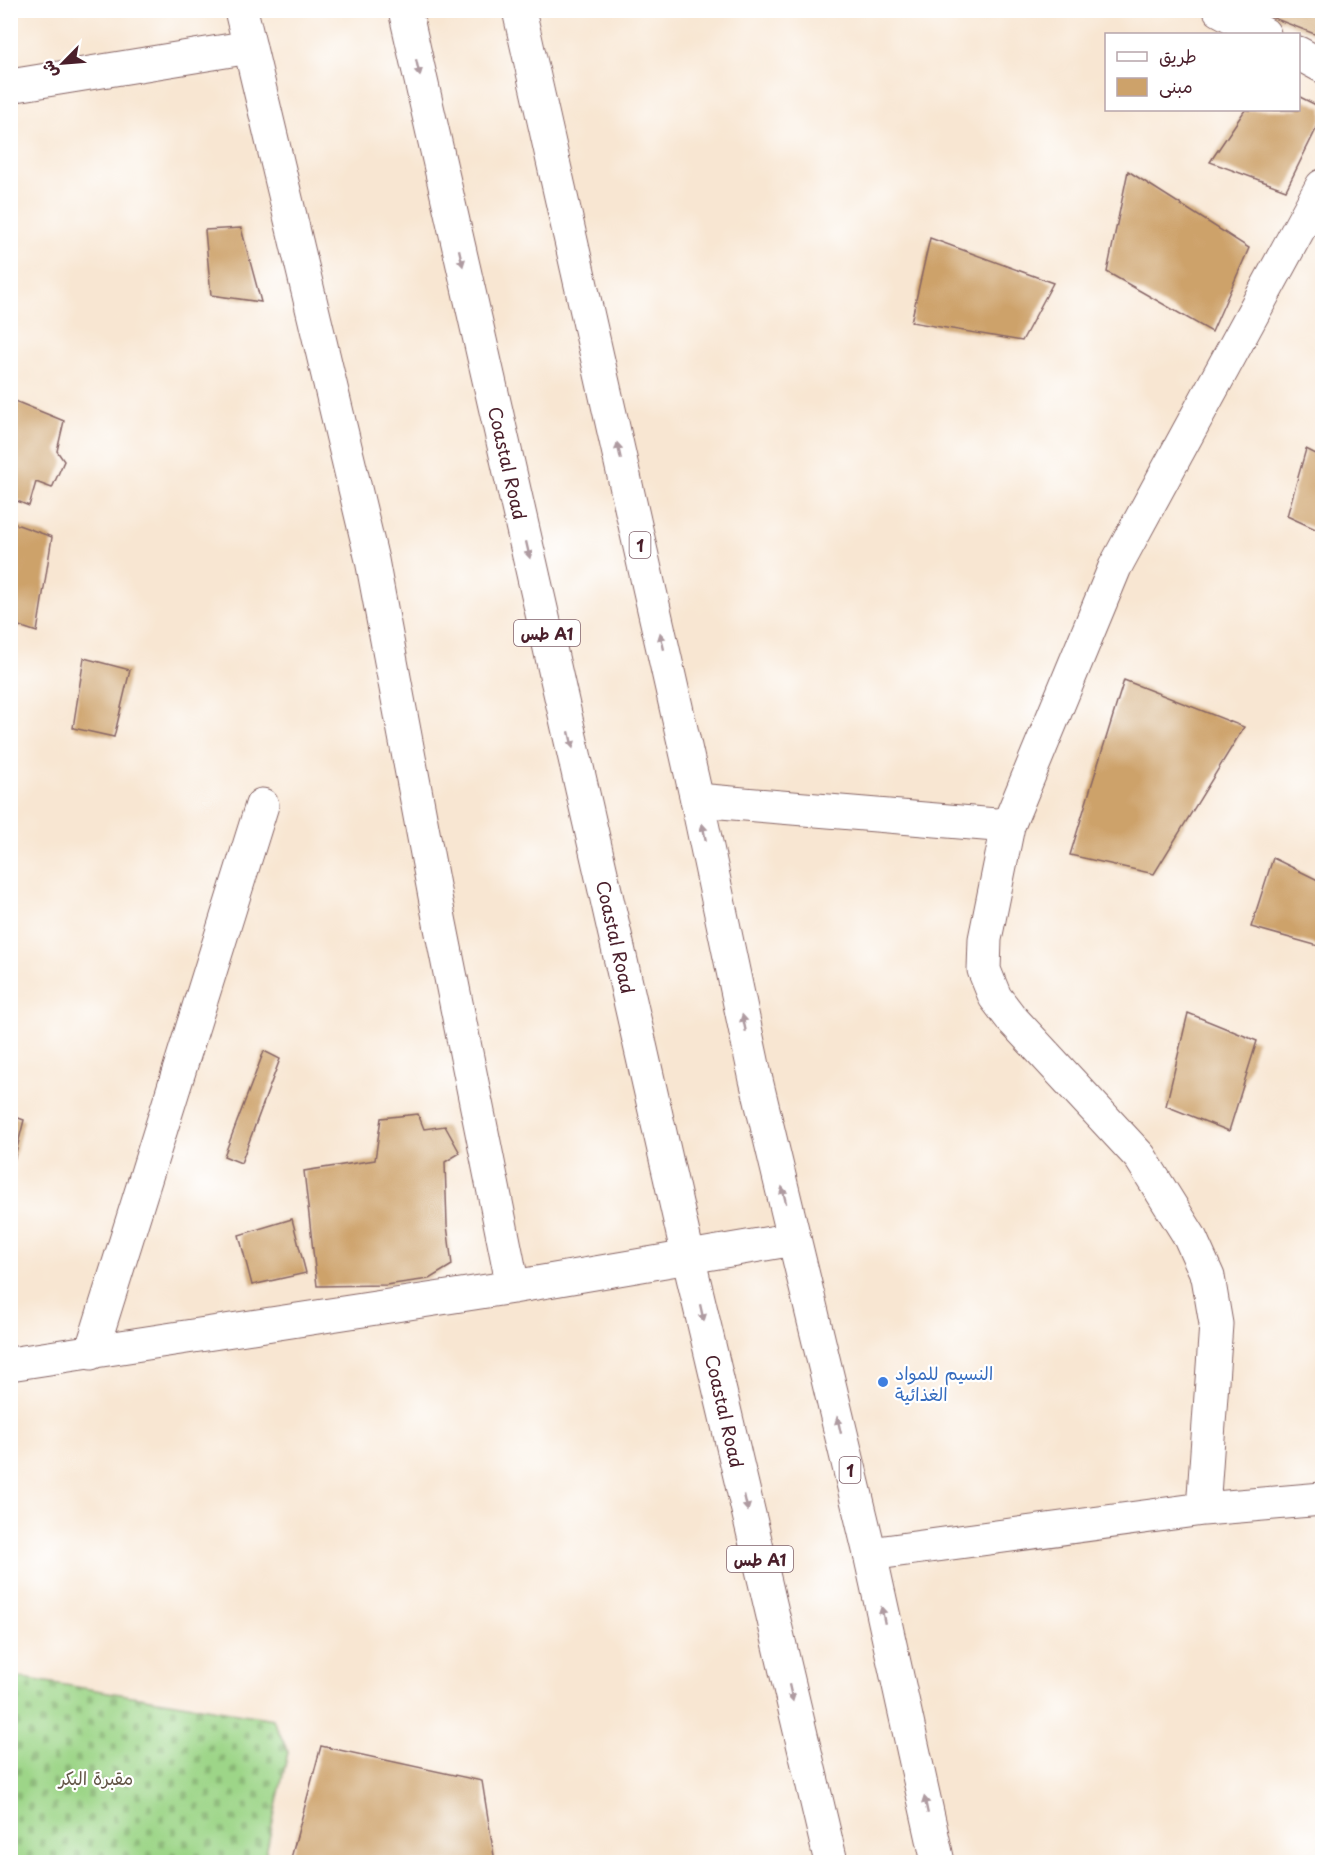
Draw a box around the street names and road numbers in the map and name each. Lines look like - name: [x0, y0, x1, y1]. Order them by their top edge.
- street label: Coastal Road: [482, 404, 534, 522]
- road number: 1: [630, 532, 650, 558]
- road number: طس A1: [514, 620, 580, 646]
- street label: Coastal Road: [590, 878, 642, 996]
- street label: Coastal Road: [699, 1352, 751, 1470]
- road number: 1: [840, 1457, 860, 1483]
- road number: طس A1: [727, 1546, 793, 1572]

